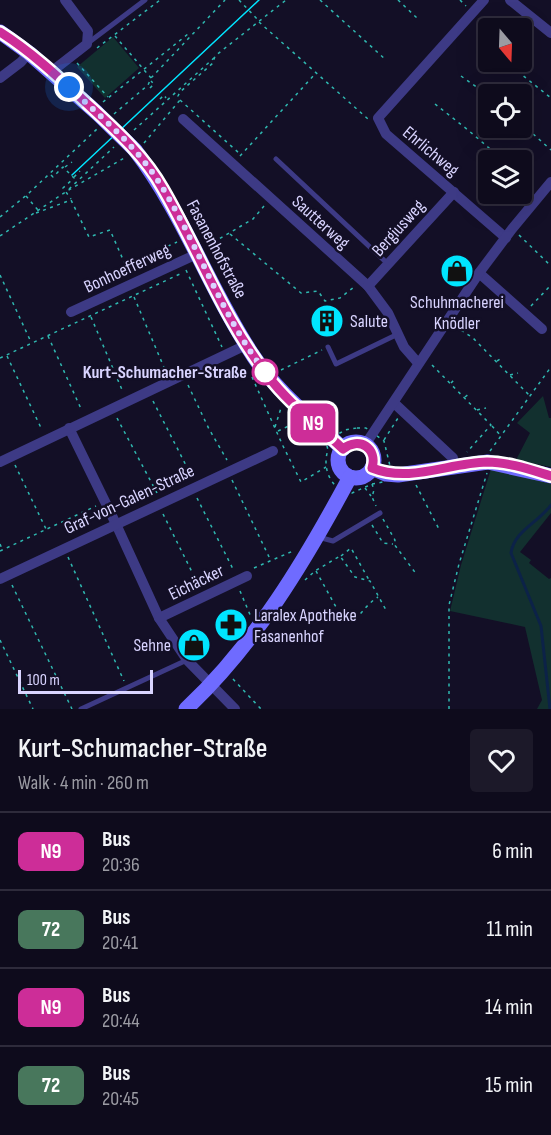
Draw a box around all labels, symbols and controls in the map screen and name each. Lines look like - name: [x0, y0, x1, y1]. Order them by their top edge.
- north arrow: [478, 18, 532, 72]
- map controls: [478, 18, 532, 204]
- your location: [54, 72, 84, 102]
- button: locate: [478, 84, 532, 138]
- street label: Ehrlichweg: [398, 122, 463, 181]
- button: layers: [478, 150, 532, 204]
- street label: Sautterweg: [288, 191, 354, 254]
- street label: Bergiusweg: [368, 196, 429, 261]
- street label: Fasanenhofstraße: [182, 197, 251, 302]
- street label: Bonhoefferweg: [81, 239, 174, 298]
- shop icon: Schuhmacherei Knödler: [439, 253, 475, 289]
- place label: Schuhmacherei Knödler: [410, 292, 504, 334]
- building icon: Salute: [309, 303, 345, 339]
- place label: Salute: [350, 311, 388, 332]
- marker: Kurt-Schumacher-Straße: [252, 359, 278, 385]
- place label: Kurt-Schumacher-Straße: [83, 362, 247, 383]
- line badge: N9: [286, 404, 340, 442]
- text: N9: [302, 411, 324, 436]
- street label: Graf-von-Galen-Straße: [61, 460, 198, 539]
- street label: Eichäcker: [165, 560, 227, 605]
- place label: Laralex Apotheke Fasanenhof: [254, 605, 357, 647]
- pharmacy icon: Laralex Apotheke Fasanenhof: [213, 607, 249, 643]
- shop icon: Sehne: [176, 627, 212, 663]
- place label: Sehne: [133, 635, 171, 656]
- scale bar: [18, 667, 153, 694]
- text: 100 m: [27, 671, 60, 690]
- button: heart: [470, 729, 533, 792]
- text: Kurt-Schumacher-Straße: [18, 732, 267, 765]
- text: Walk · 4 min · 260 m: [18, 771, 149, 795]
- text: Bus: [102, 826, 131, 853]
- text: 6 min: [492, 838, 533, 865]
- text: N9: [40, 839, 62, 864]
- text: 20:36: [102, 853, 140, 877]
- text: Bus: [102, 904, 131, 931]
- text: 11 min: [486, 916, 533, 943]
- text: 72: [42, 917, 60, 942]
- text: 20:41: [102, 931, 138, 955]
- text: Bus: [102, 982, 131, 1009]
- text: 14 min: [485, 994, 533, 1021]
- text: N9: [40, 995, 62, 1020]
- text: 20:44: [102, 1009, 140, 1033]
- text: Bus: [102, 1060, 131, 1087]
- text: 15 min: [485, 1072, 533, 1099]
- text: 72: [42, 1073, 60, 1098]
- text: 20:45: [102, 1087, 139, 1111]

